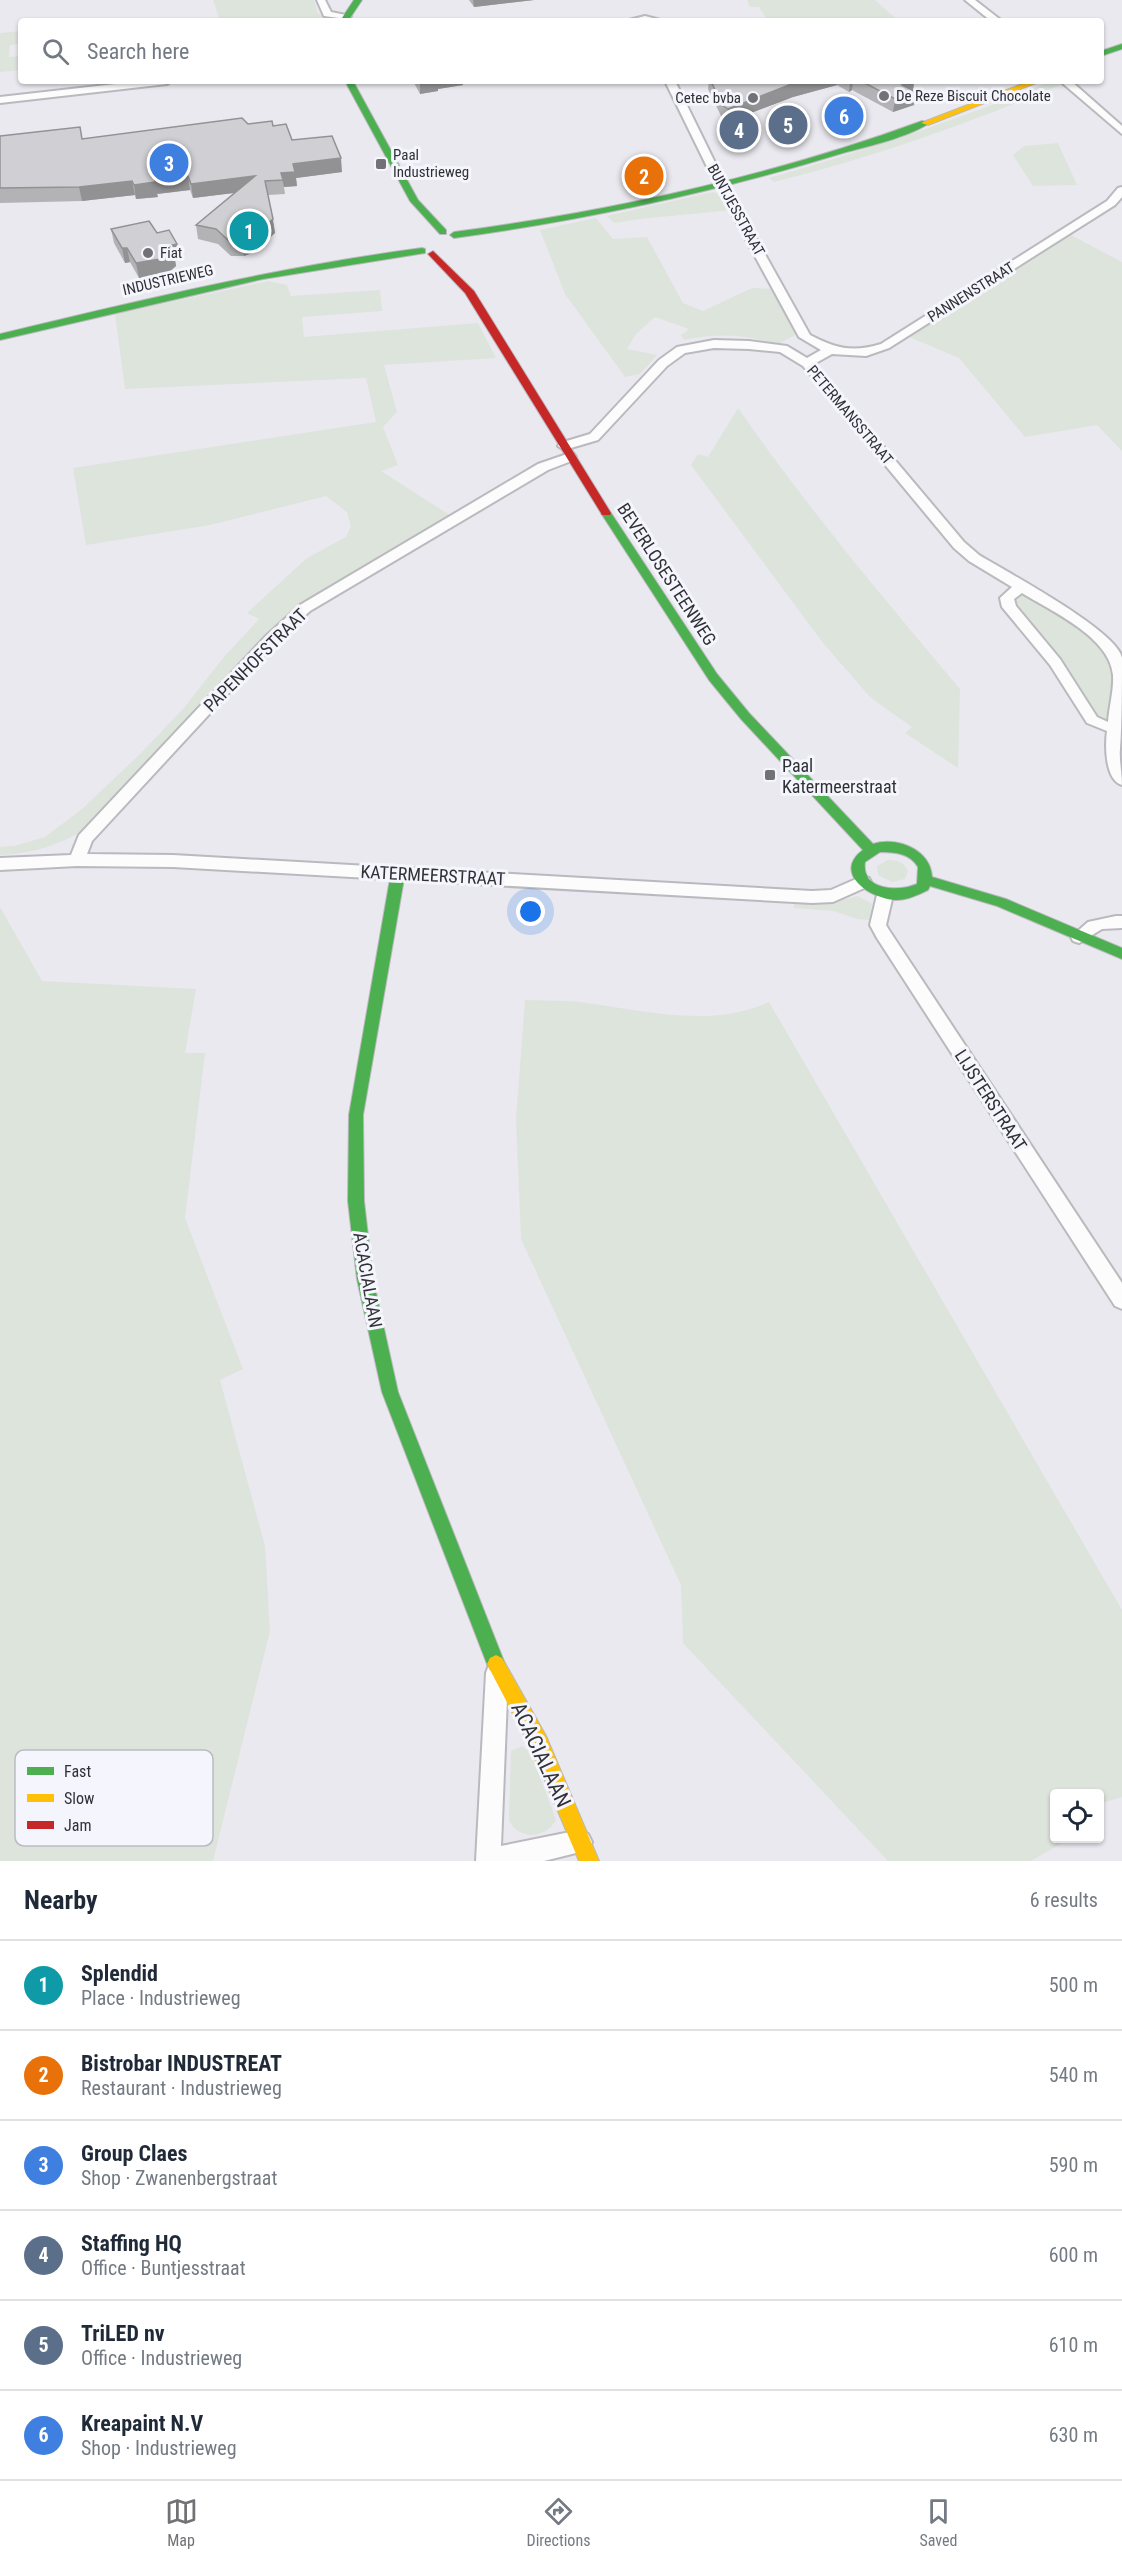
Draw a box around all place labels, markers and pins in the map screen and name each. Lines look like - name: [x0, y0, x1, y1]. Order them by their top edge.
- place label: De Reze Biscuit Chocolate: [896, 87, 1051, 105]
- place label: Cetec bvba: [675, 89, 741, 107]
- marker: De Reze Biscuit Chocolate: [877, 89, 891, 103]
- marker: Cetec bvba: [746, 91, 760, 105]
- pin: 6: [824, 94, 864, 138]
- pin: 5: [768, 102, 808, 148]
- pin: 4: [720, 108, 758, 152]
- pin: 3: [150, 140, 188, 186]
- place label: Paal Industrieweg: [393, 146, 469, 181]
- pin: 2: [624, 154, 664, 198]
- marker: Paal Industrieweg: [374, 157, 388, 171]
- pin: 1: [230, 208, 268, 254]
- place label: Fiat: [160, 244, 182, 262]
- marker: Fiat: [141, 246, 155, 260]
- place label: Paal Katermeerstraat: [782, 755, 897, 797]
- marker: Paal Katermeerstraat: [763, 768, 777, 782]

